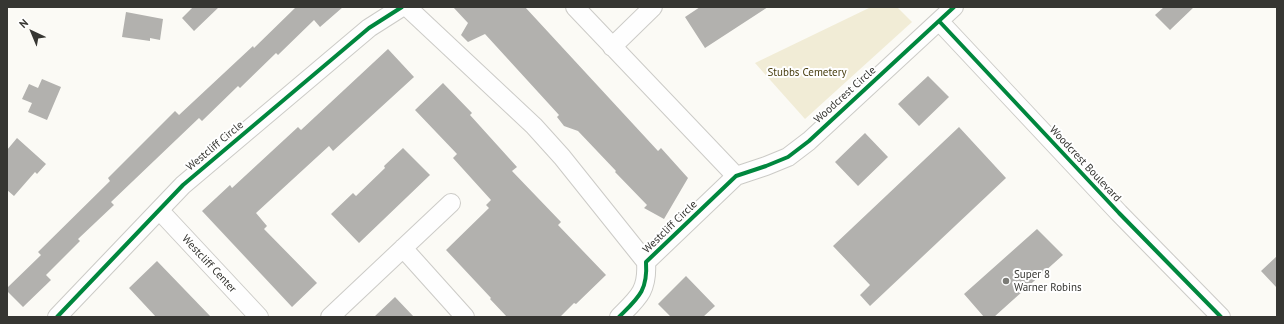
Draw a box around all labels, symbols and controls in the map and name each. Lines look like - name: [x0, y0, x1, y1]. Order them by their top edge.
- north arrow: [12, 12, 52, 52]
- text: N: [16, 16, 31, 31]
- street label: Woodcrest Circle: [811, 64, 879, 126]
- park label: Stubbs Cemetery: [767, 66, 847, 80]
- street label: Westcliff Circle: [184, 118, 246, 174]
- street label: Woodcrest Boulevard: [1046, 123, 1124, 205]
- street label: Westcliff Circle: [640, 198, 700, 256]
- street label: Westcliff Center: [179, 232, 239, 296]
- place label: Super 8 Warner Robins: [1014, 268, 1082, 294]
- marker: Super 8 Warner Robins: [1001, 276, 1011, 286]

